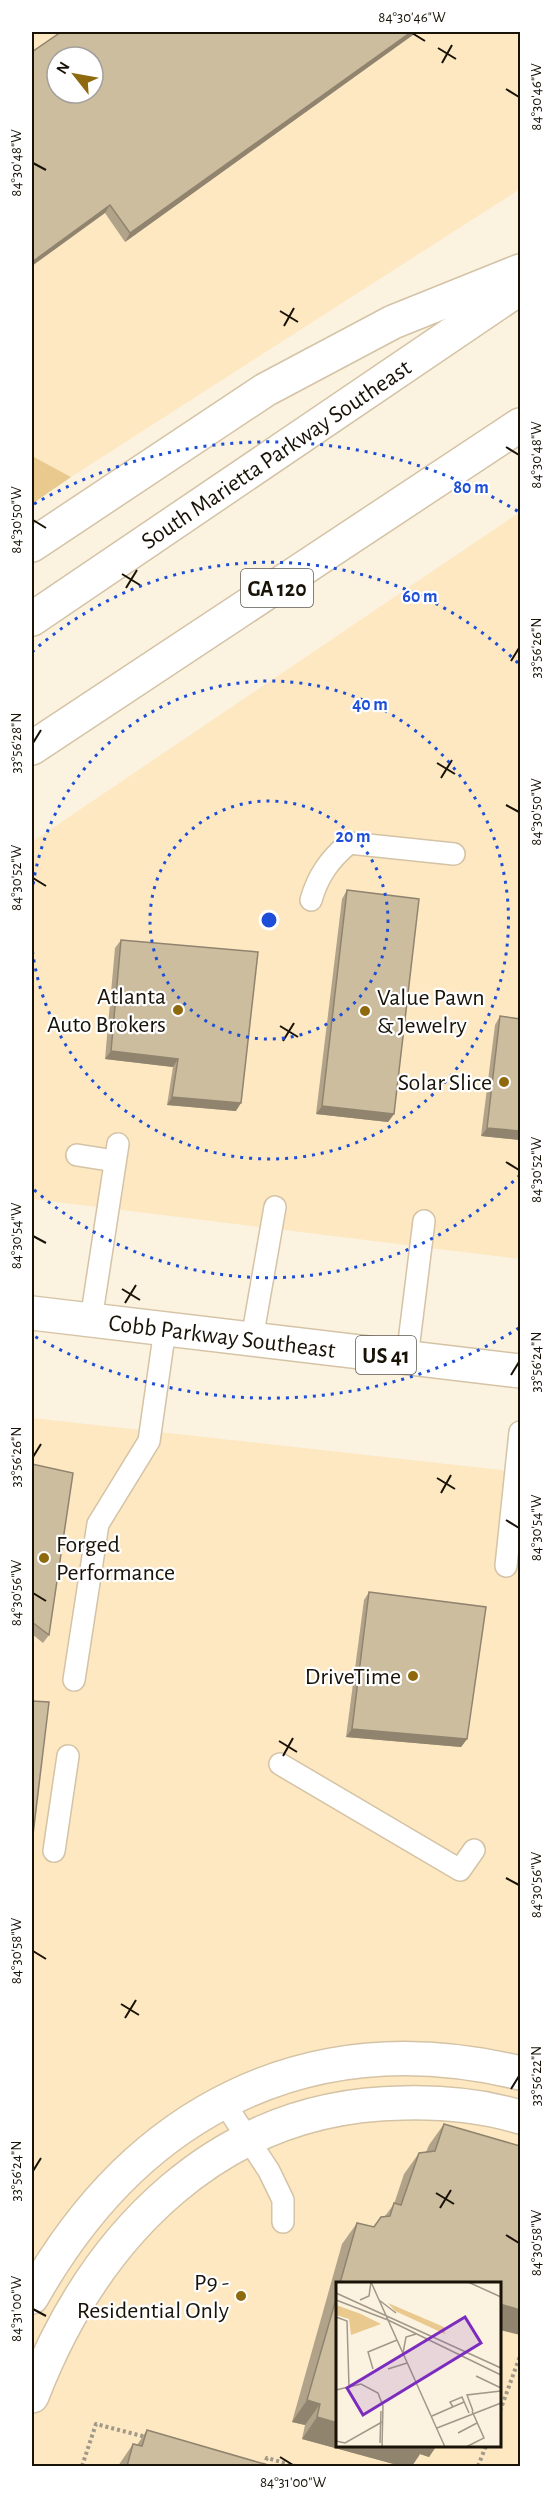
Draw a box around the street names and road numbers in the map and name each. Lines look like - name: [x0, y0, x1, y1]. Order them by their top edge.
- street label: South Marietta Parkway Southeast: [137, 355, 416, 554]
- road number: GA 120: [241, 569, 313, 607]
- street label: Cobb Parkway Southeast: [107, 1311, 337, 1363]
- road number: US 41: [356, 1336, 416, 1374]

